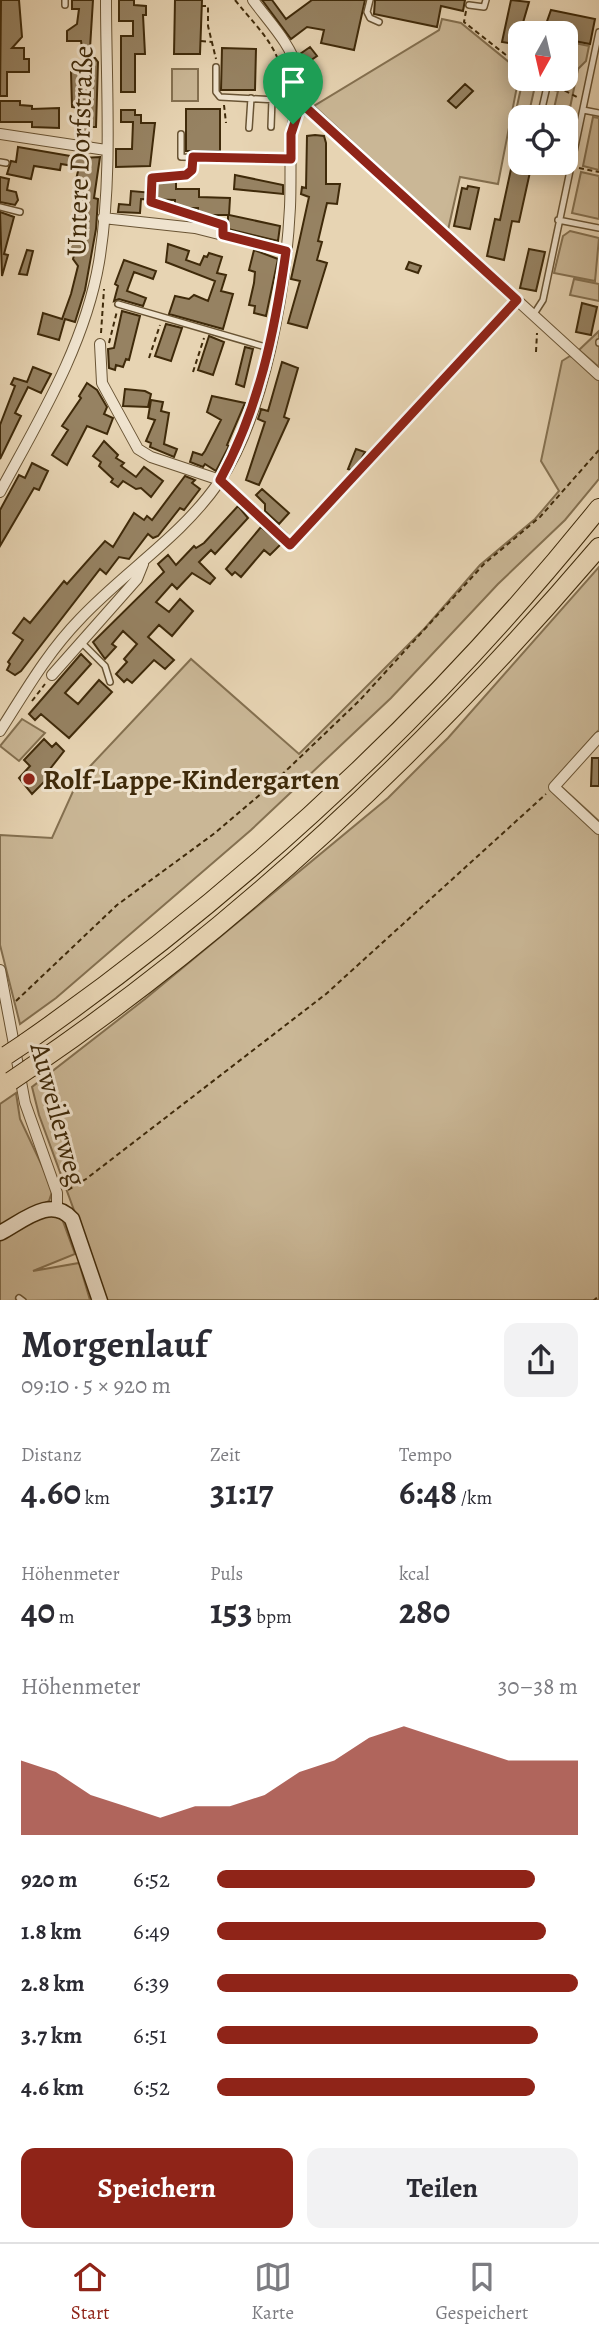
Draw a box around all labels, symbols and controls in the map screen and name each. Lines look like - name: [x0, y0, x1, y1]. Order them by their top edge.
- north arrow: [508, 21, 578, 91]
- map controls: [508, 21, 578, 175]
- street label: Untere Dorfstraße: [57, 45, 103, 257]
- pin: [263, 52, 323, 124]
- icon: arrive: [274, 63, 312, 101]
- button: locate: [508, 105, 578, 175]
- place label: Rolf-Lappe-Kindergarten: [43, 761, 340, 799]
- marker: Rolf-Lappe-Kindergarten: [21, 771, 37, 787]
- street label: Auweilerweg: [20, 1037, 95, 1190]
- text: Morgenlauf: [21, 1318, 208, 1370]
- button: share: [504, 1323, 578, 1397]
- text: 09:10 · 5 × 920 m: [21, 1370, 171, 1401]
- text: Distanz: [21, 1442, 82, 1468]
- text: Zeit: [210, 1442, 241, 1468]
- text: Tempo: [399, 1442, 452, 1468]
- text: 4.60: [21, 1468, 81, 1516]
- text: 31:17: [210, 1468, 273, 1516]
- text: 6:48: [399, 1468, 457, 1516]
- text: km: [81, 1485, 110, 1511]
- text: /km: [457, 1485, 492, 1511]
- text: Höhenmeter: [21, 1561, 120, 1587]
- text: Puls: [210, 1561, 243, 1587]
- text: kcal: [399, 1561, 429, 1587]
- text: 40: [21, 1587, 55, 1635]
- text: 153: [210, 1587, 253, 1635]
- text: 280: [399, 1587, 450, 1635]
- text: m: [55, 1604, 75, 1630]
- text: bpm: [253, 1604, 292, 1630]
- text: Höhenmeter: [21, 1671, 141, 1702]
- text: 30–38 m: [498, 1671, 578, 1702]
- text: 920 m: [21, 1864, 78, 1895]
- text: 6:52: [133, 1864, 170, 1895]
- text: 1.8 km: [21, 1916, 82, 1947]
- text: 6:49: [133, 1916, 170, 1947]
- text: 2.8 km: [21, 1968, 85, 1999]
- text: 6:39: [133, 1968, 169, 1999]
- text: 3.7 km: [21, 2020, 82, 2051]
- text: 6:51: [133, 2020, 167, 2051]
- text: 4.6 km: [21, 2072, 84, 2103]
- text: 6:52: [133, 2072, 170, 2103]
- button: Speichern: [21, 2148, 293, 2228]
- button: Teilen: [307, 2148, 578, 2228]
- tab: Start: [71, 2258, 110, 2326]
- tab: Karte: [251, 2258, 294, 2326]
- tab: Gespeichert: [436, 2258, 528, 2326]

